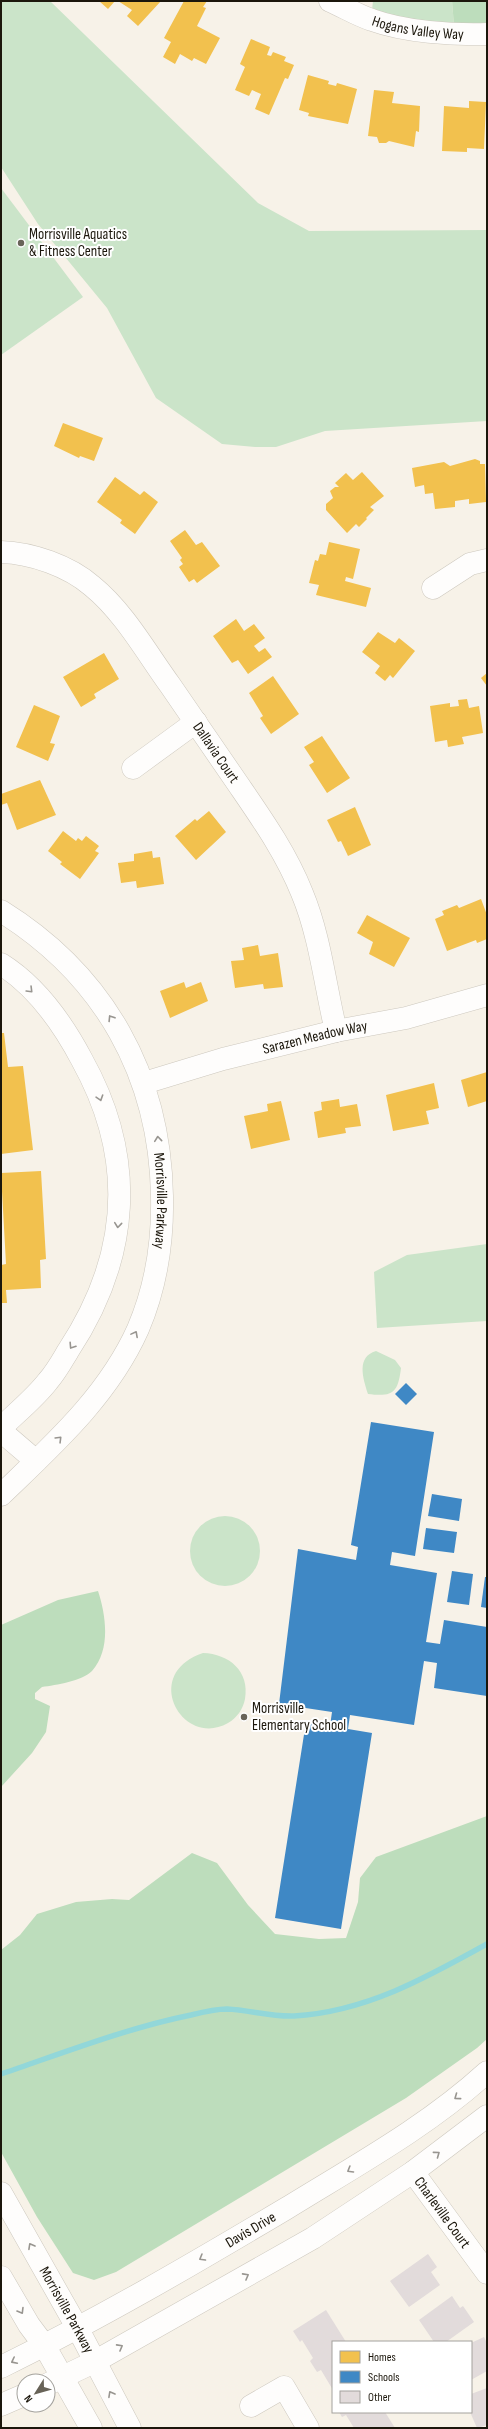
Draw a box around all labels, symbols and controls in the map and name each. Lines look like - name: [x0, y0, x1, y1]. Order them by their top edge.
- street label: Hogans Valley Way: [370, 11, 464, 44]
- place label: Morrisville Aquatics & Fitness Center: [29, 225, 127, 261]
- marker: Morrisville Aquatics & Fitness Center: [16, 238, 26, 248]
- street label: Dallavia Court: [189, 718, 244, 787]
- one-way arrow: [25, 985, 33, 993]
- one-way arrow: [109, 1015, 116, 1022]
- street label: Sarazen Meadow Way: [260, 1016, 369, 1058]
- one-way arrow: [95, 1094, 104, 1101]
- one-way arrow: [154, 1136, 163, 1142]
- street label: Morrisville Parkway: [149, 1152, 172, 1250]
- one-way arrow: [113, 1222, 122, 1228]
- one-way arrow: [130, 1331, 138, 1338]
- one-way arrow: [69, 1341, 76, 1348]
- one-way arrow: [54, 1436, 62, 1444]
- place label: Morrisville Elementary School: [252, 1699, 346, 1735]
- marker: Morrisville Elementary School: [239, 1712, 249, 1722]
- one-way arrow: [454, 2092, 461, 2100]
- one-way arrow: [433, 2151, 440, 2158]
- one-way arrow: [347, 2165, 354, 2172]
- street label: Charleville Court: [410, 2173, 475, 2252]
- street label: Davis Drive: [222, 2207, 279, 2252]
- one-way arrow: [28, 2243, 35, 2250]
- one-way arrow: [199, 2253, 206, 2260]
- street label: Morrisville Parkway: [35, 2263, 99, 2356]
- one-way arrow: [241, 2274, 249, 2281]
- one-way arrow: [16, 2307, 23, 2314]
- legend: [332, 2341, 472, 2413]
- one-way arrow: [116, 2345, 123, 2352]
- text: Homes: [368, 2350, 396, 2365]
- one-way arrow: [11, 2356, 19, 2364]
- text: Schools: [368, 2370, 400, 2385]
- north arrow: [16, 2373, 56, 2413]
- text: Other: [368, 2390, 392, 2405]
- one-way arrow: [108, 2391, 115, 2398]
- text: N: [21, 2392, 35, 2405]

